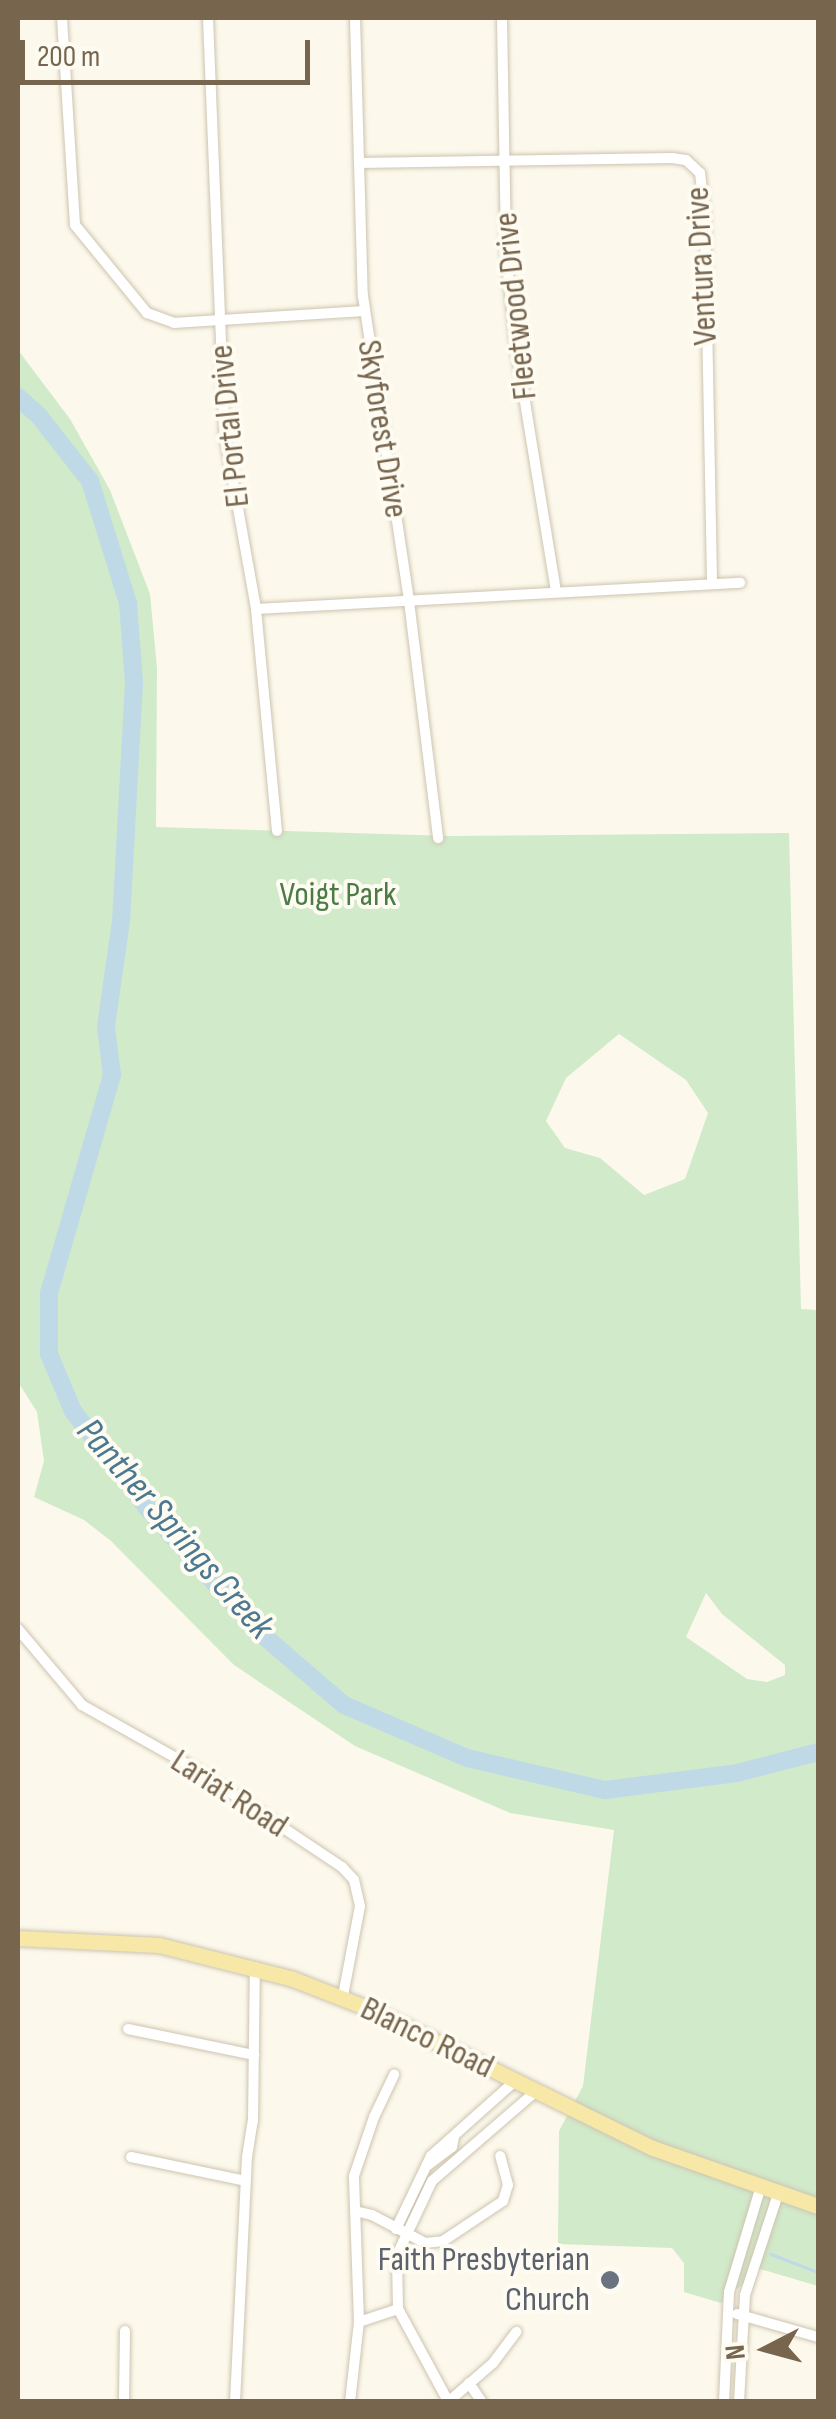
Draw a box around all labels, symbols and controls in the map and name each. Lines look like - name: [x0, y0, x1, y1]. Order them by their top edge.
- scale bar: [25, 20, 315, 82]
- text: 200 m: [37, 39, 100, 75]
- street label: Ventura Drive: [677, 186, 727, 346]
- street label: Fleetwood Drive: [485, 210, 547, 402]
- street label: Skyforest Drive: [347, 337, 417, 521]
- street label: El Portal Drive: [201, 343, 259, 509]
- park label: Voigt Park: [280, 874, 396, 916]
- water label: Panther Springs Creek: [67, 1409, 283, 1649]
- street label: Lariat Road: [163, 1741, 295, 1847]
- street label: Blanco Road: [354, 1988, 500, 2088]
- place label: Faith Presbyterian Church: [378, 2239, 590, 2321]
- marker: Faith Presbyterian Church: [599, 2269, 621, 2291]
- north arrow: [716, 2299, 816, 2399]
- text: N: [718, 2343, 753, 2361]

